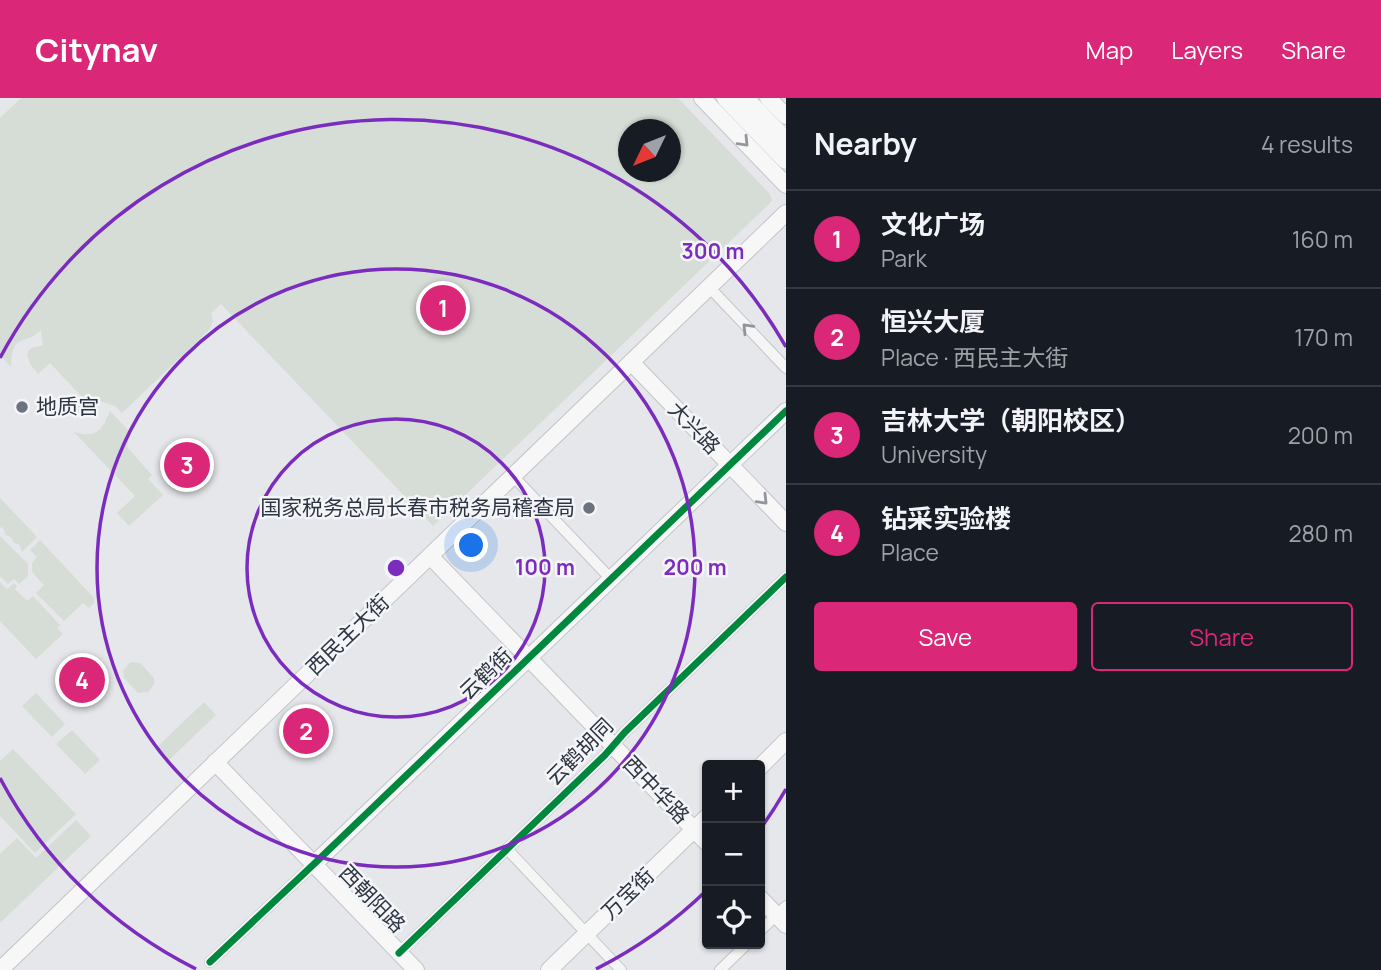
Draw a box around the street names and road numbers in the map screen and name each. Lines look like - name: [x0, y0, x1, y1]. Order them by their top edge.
- street label: 大兴路: [663, 395, 727, 460]
- street label: 西民主大街: [300, 588, 395, 681]
- street label: 云鹤街: [453, 641, 518, 705]
- street label: 云鹤胡同: [540, 712, 619, 791]
- street label: 西中华路: [617, 749, 696, 829]
- street label: 西朝阳路: [333, 858, 412, 938]
- street label: 万宝街: [595, 861, 660, 925]

